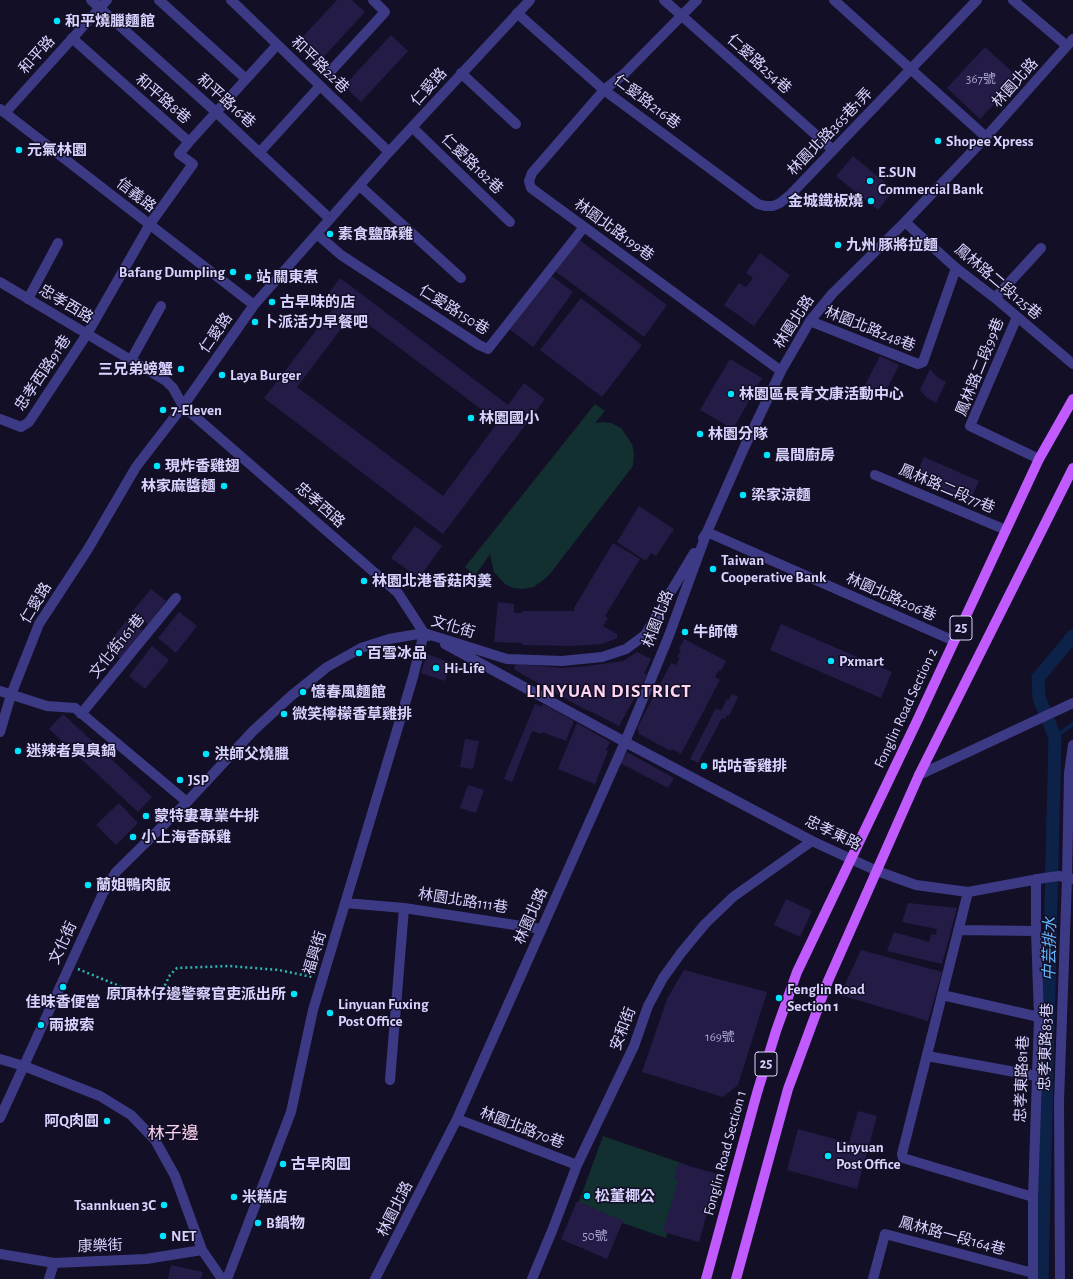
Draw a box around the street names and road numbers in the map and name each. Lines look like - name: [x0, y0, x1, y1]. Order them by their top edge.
- street label: 仁愛路254巷: [723, 30, 795, 98]
- street label: 和平路: [15, 32, 59, 78]
- street label: 和平路22巷: [287, 33, 353, 97]
- street label: 林園北路: [988, 55, 1042, 111]
- street label: 仁愛路: [407, 64, 451, 110]
- street label: 和平路8巷: [132, 70, 194, 128]
- street label: 和平路16巷: [193, 70, 259, 132]
- street label: 仁愛路216巷: [610, 71, 684, 133]
- street label: 林園北路365巷1弄: [784, 85, 876, 179]
- street label: 仁愛路182巷: [437, 130, 507, 198]
- street label: 信義路: [113, 174, 159, 216]
- street label: 林園北路199巷: [571, 195, 657, 265]
- street label: 鳳林路二段125巷: [951, 240, 1045, 324]
- street label: 忠孝西路: [36, 281, 96, 327]
- street label: 仁愛路150巷: [416, 281, 492, 339]
- street label: 林園北路: [770, 292, 818, 352]
- street label: 林園北路248巷: [822, 303, 918, 355]
- street label: 仁愛路: [196, 309, 236, 357]
- street label: 鳳林路二段99巷: [952, 315, 1008, 419]
- street label: 忠孝西路91巷: [11, 332, 75, 414]
- street label: 鳳林路二段77巷: [896, 461, 998, 517]
- street label: 忠孝西路: [291, 479, 349, 531]
- street label: 林園北路206巷: [843, 569, 939, 625]
- street label: 仁愛路: [17, 579, 55, 627]
- street label: 林園北路: [639, 588, 677, 650]
- street label: 文化街161巷: [86, 610, 148, 682]
- street label: 文化街: [429, 612, 477, 642]
- road number: 25: [950, 616, 972, 640]
- street label: Fonglin Road Section 2: [870, 645, 942, 771]
- street label: 忠孝東路: [802, 812, 864, 854]
- street label: 林園北路111巷: [417, 885, 509, 917]
- street label: 林園北路: [511, 885, 551, 947]
- street label: 文化街: [45, 919, 81, 967]
- street label: 福興街: [300, 929, 330, 977]
- street label: 忠孝東路83巷: [1035, 1003, 1057, 1091]
- street label: 安和街: [607, 1005, 639, 1053]
- street label: 忠孝東路81巷: [1011, 1035, 1033, 1123]
- road number: 25: [755, 1052, 777, 1076]
- street label: Fonglin Road Section 1: [700, 1089, 750, 1217]
- street label: 林園北路70巷: [477, 1104, 567, 1152]
- street label: 林園北路: [373, 1178, 417, 1240]
- street label: 鳳林路一段164巷: [897, 1213, 1007, 1259]
- street label: 康樂街: [77, 1236, 123, 1256]

